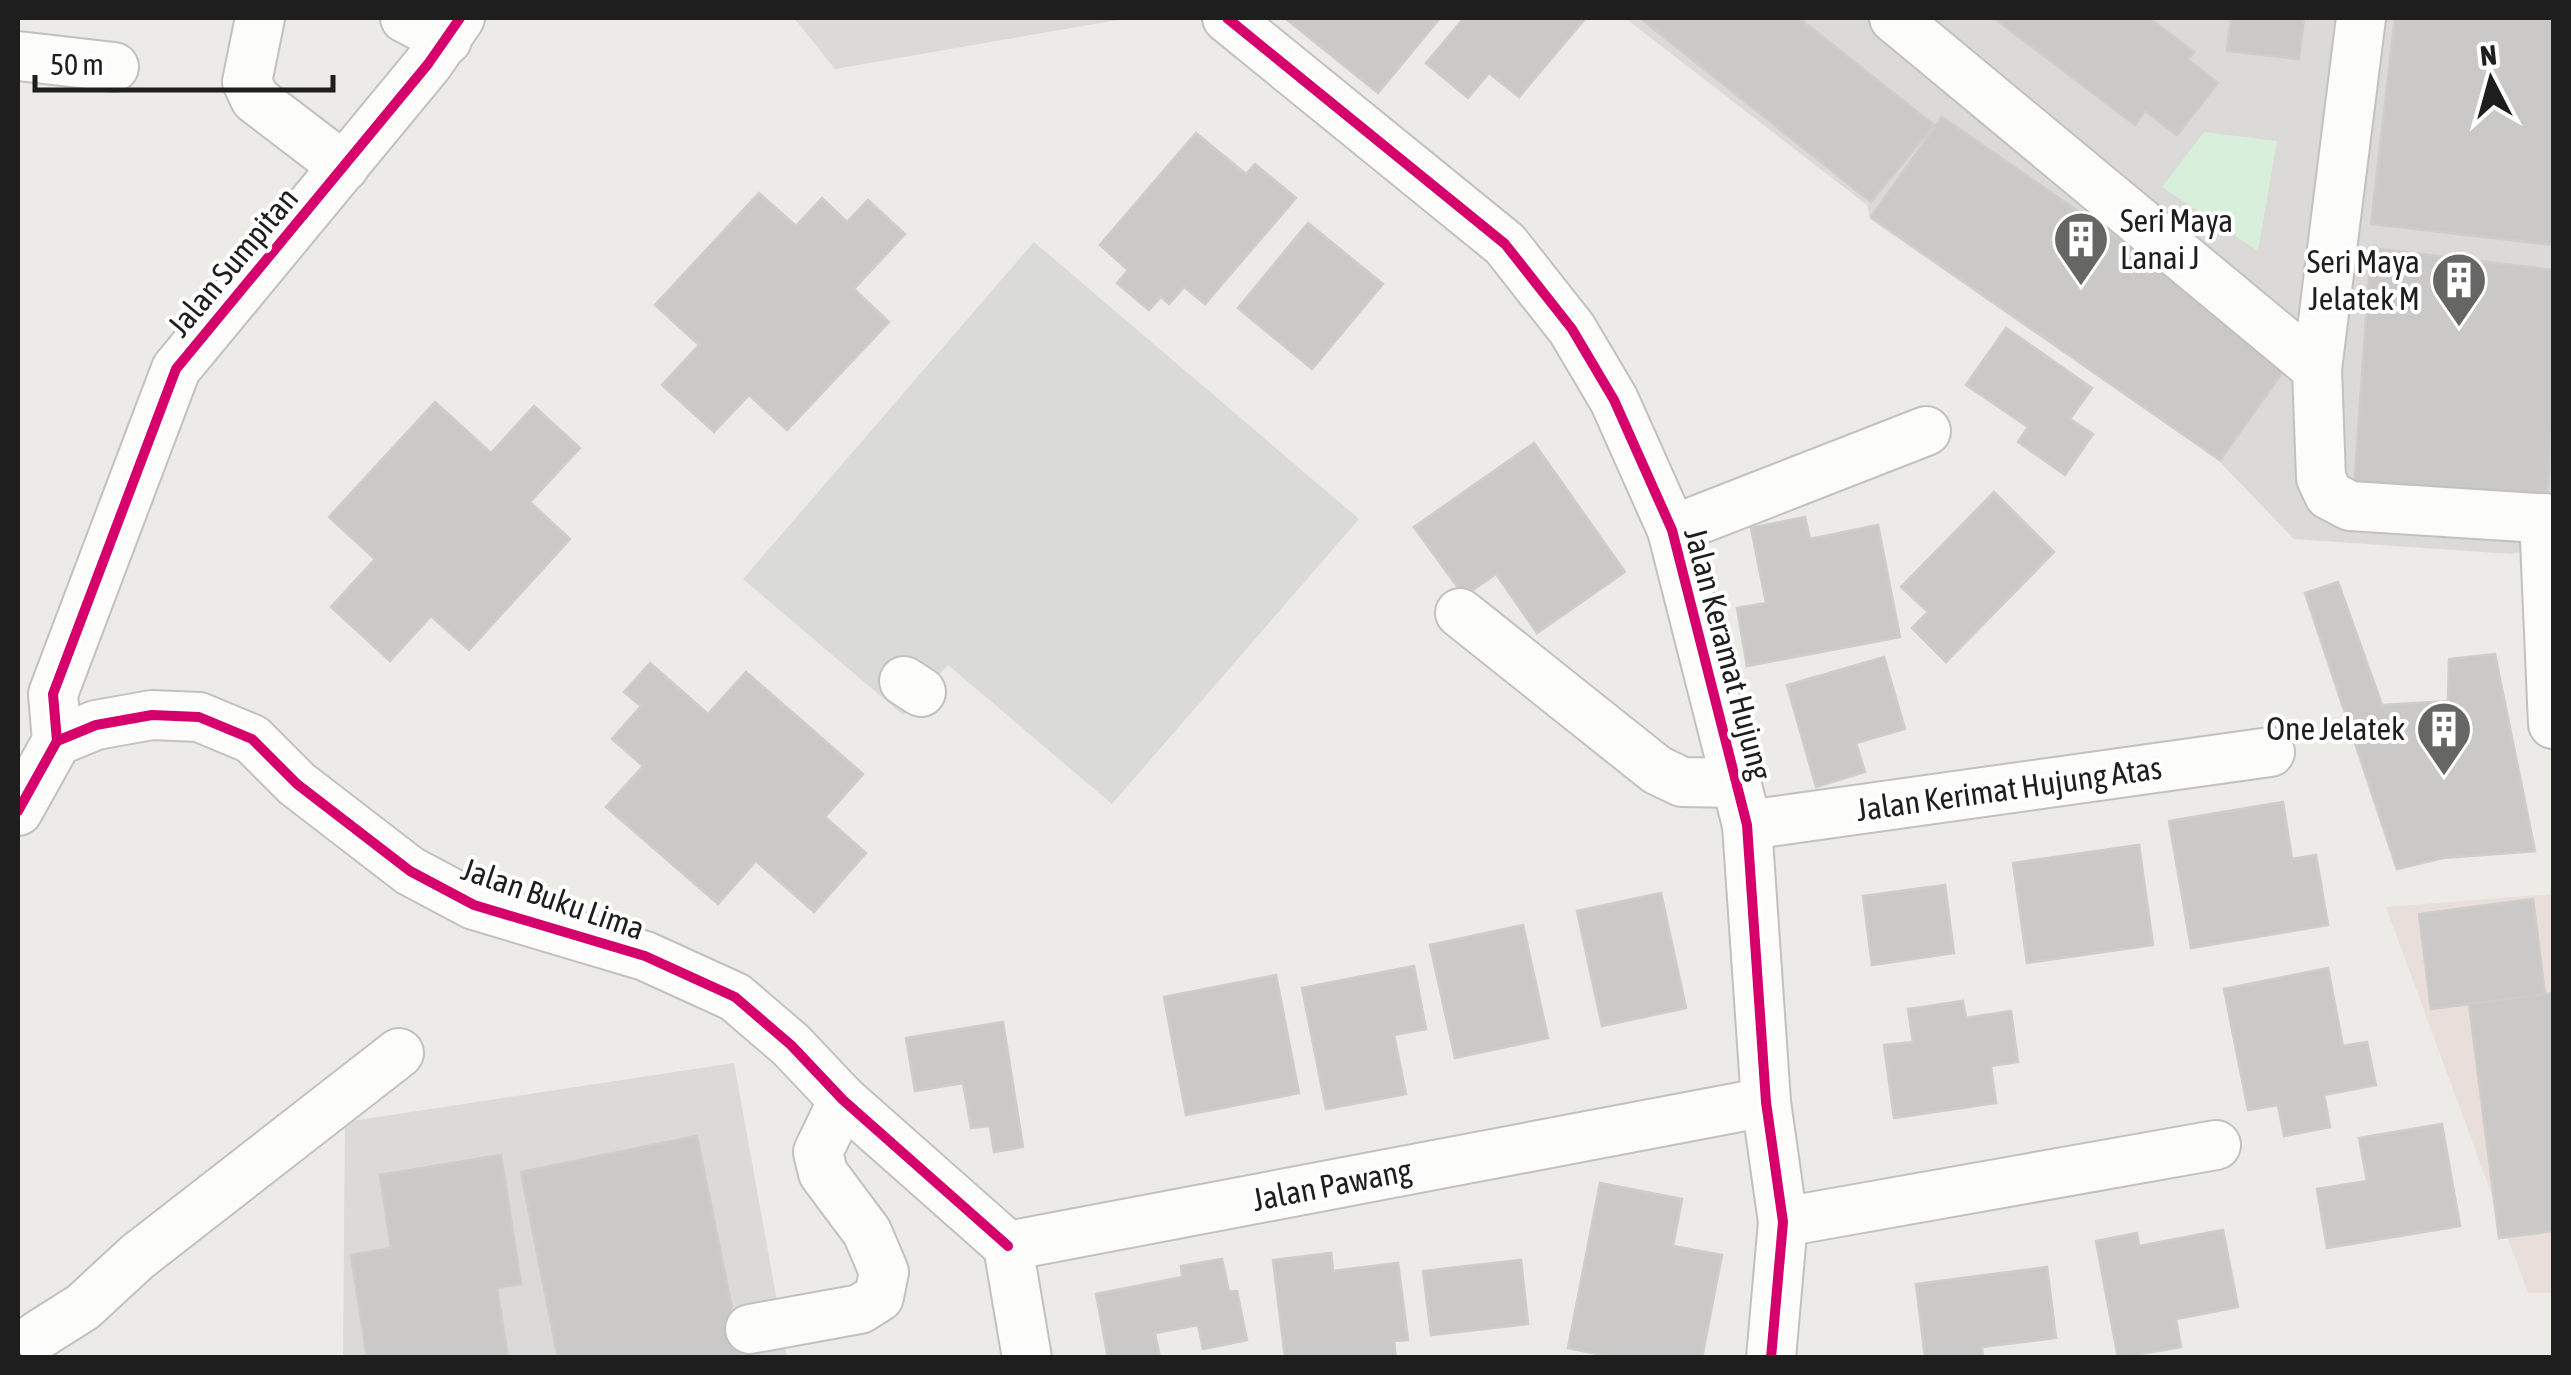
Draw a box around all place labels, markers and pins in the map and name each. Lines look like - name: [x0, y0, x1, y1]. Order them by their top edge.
- place label: Seri Maya Lanai J: [2120, 202, 2233, 276]
- building icon: Seri Maya Lanai J: [2051, 209, 2111, 288]
- place label: Seri Maya Jelatek M: [2307, 243, 2420, 317]
- building icon: Seri Maya Jelatek M: [2429, 250, 2489, 329]
- building icon: One Jelatek: [2414, 699, 2474, 778]
- place label: One Jelatek: [2266, 710, 2405, 747]

